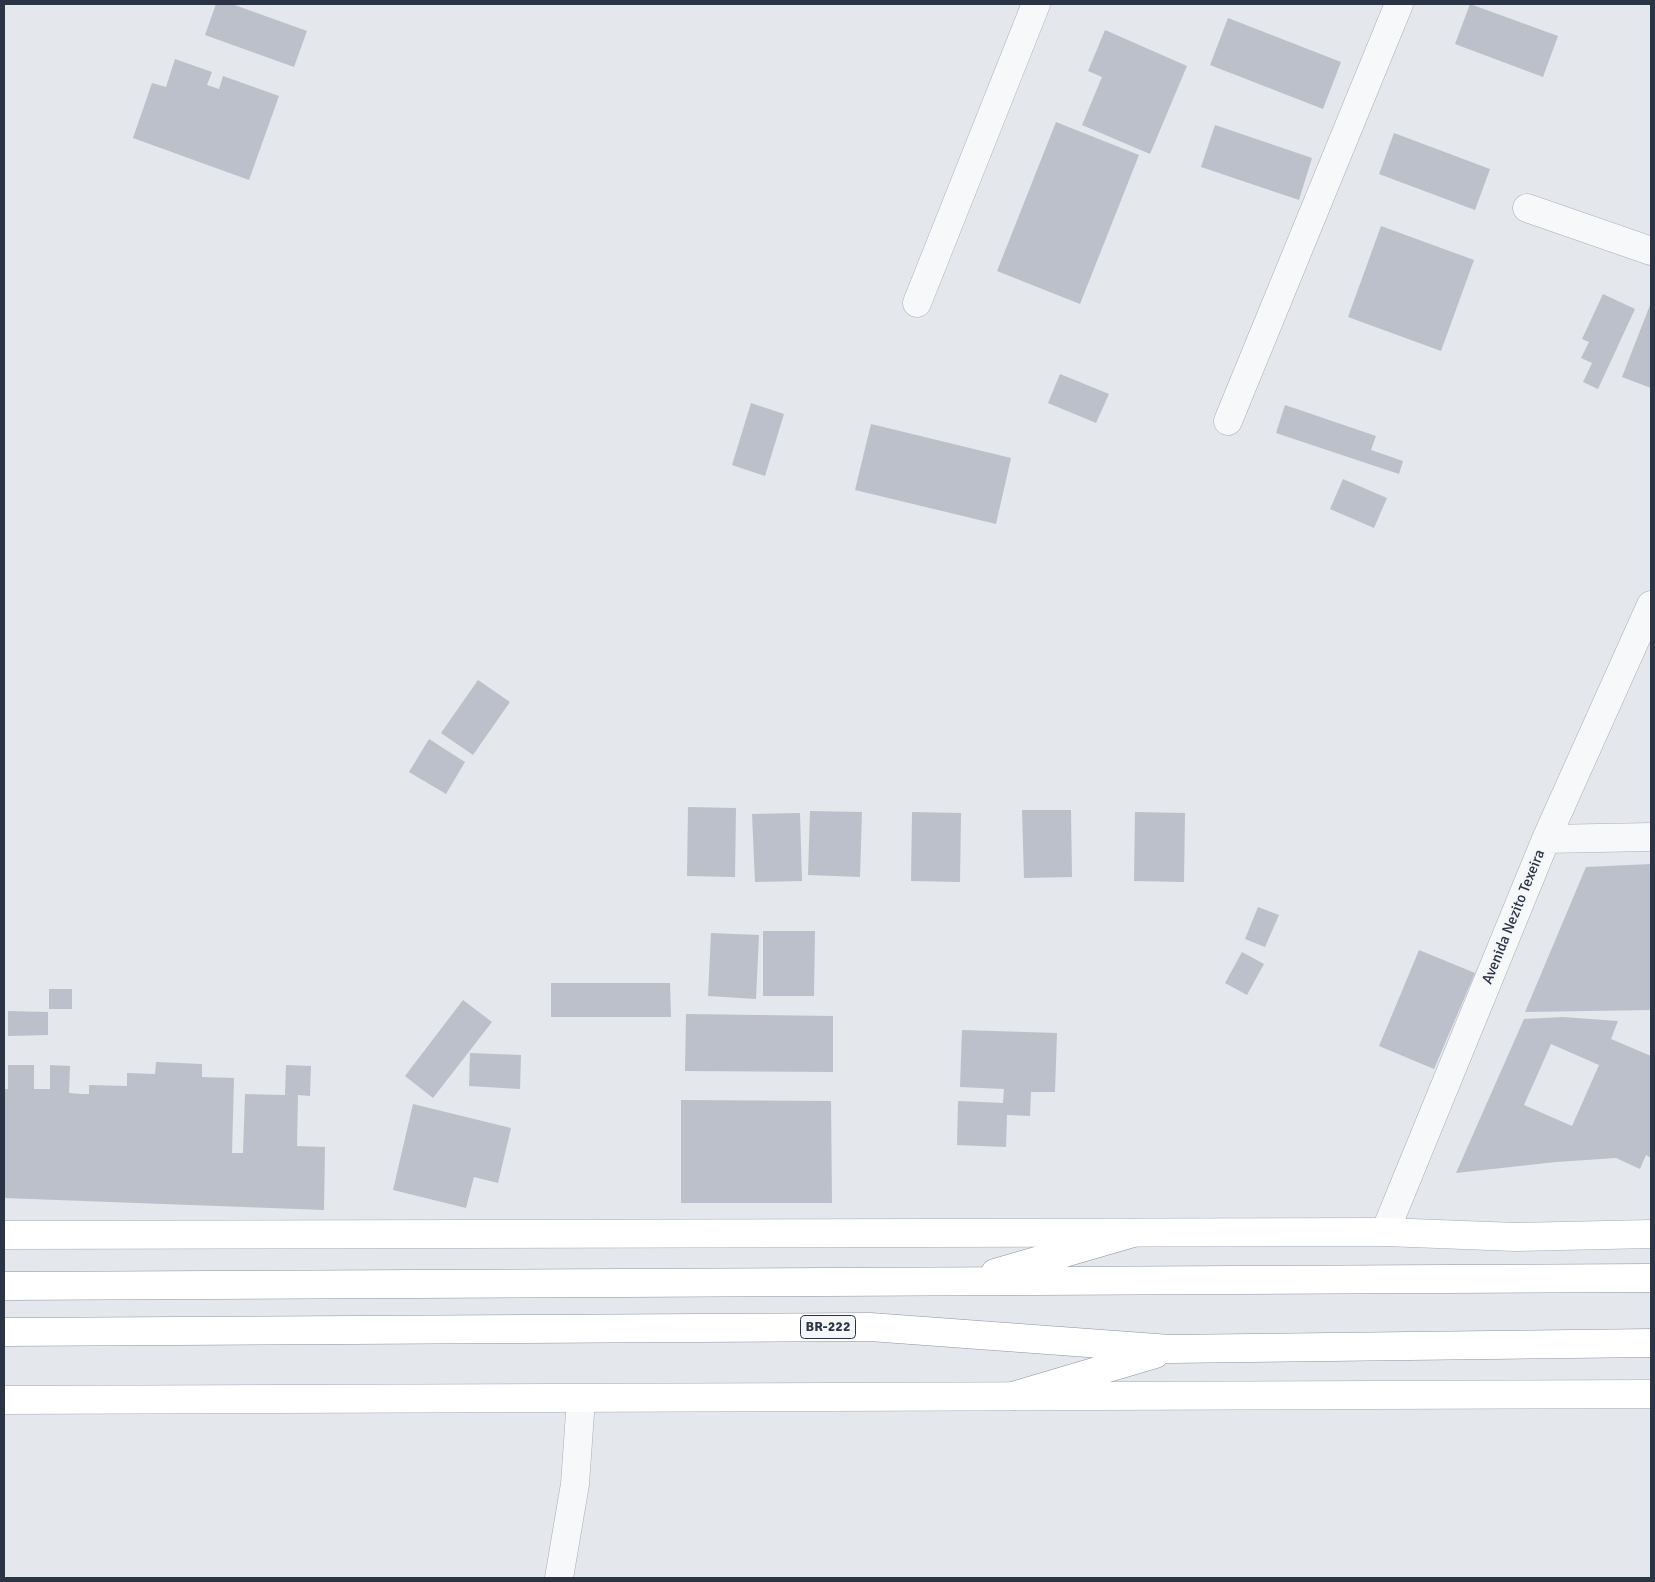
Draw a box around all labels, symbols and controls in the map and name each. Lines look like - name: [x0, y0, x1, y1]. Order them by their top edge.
- street label: Avenida Nezito Texeira: [1479, 847, 1549, 987]
- road number: BR-222: [800, 1315, 856, 1338]

